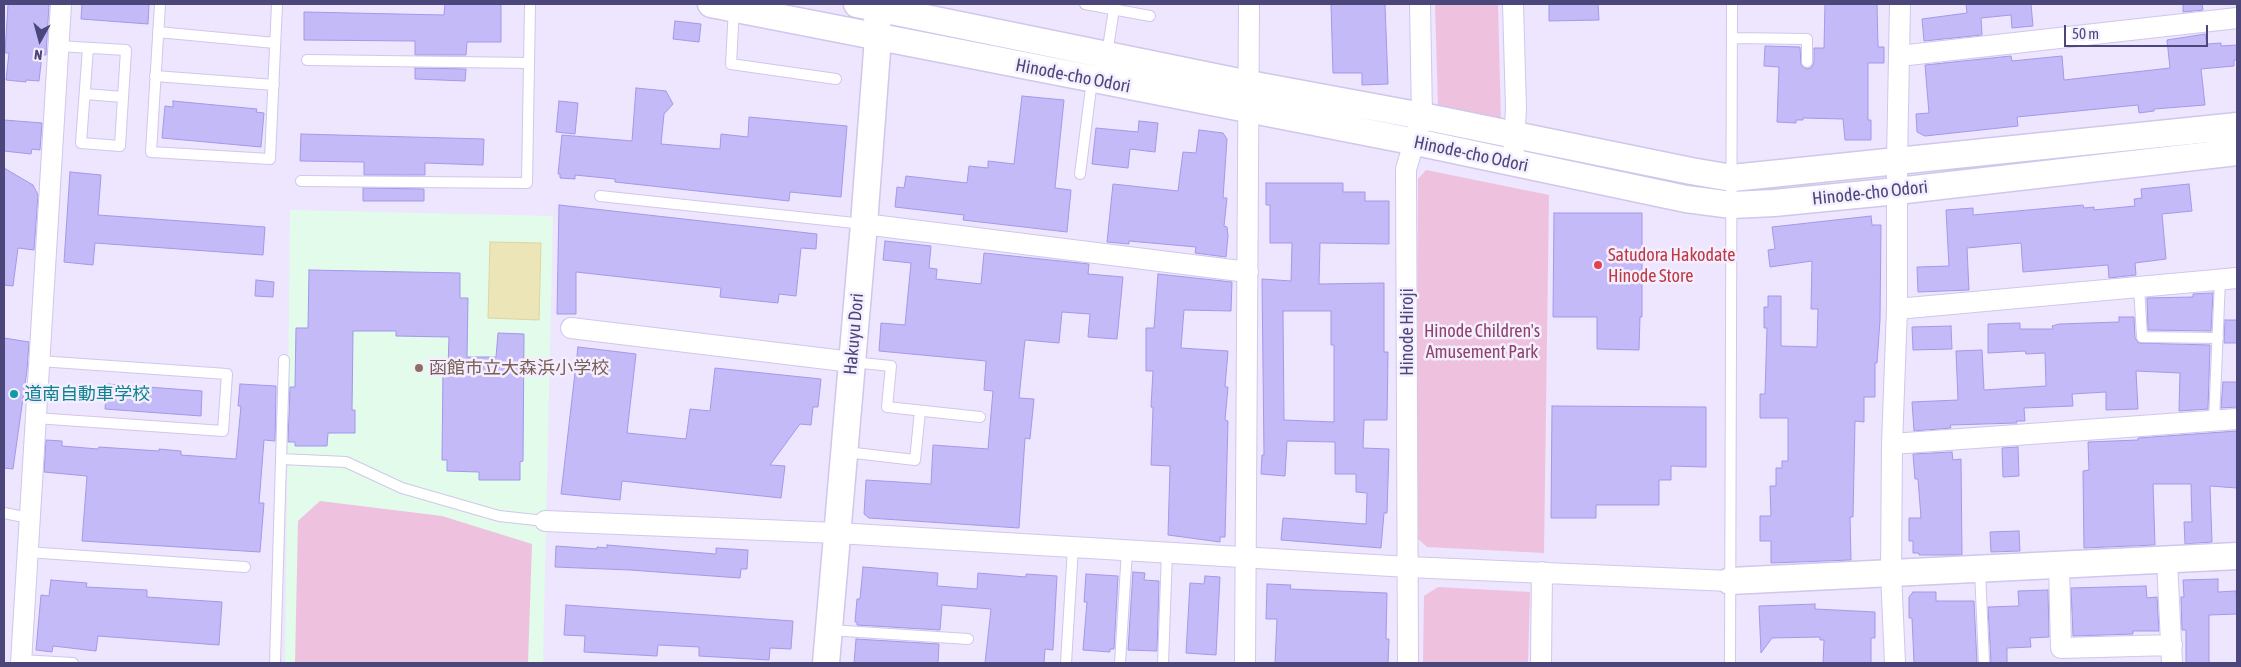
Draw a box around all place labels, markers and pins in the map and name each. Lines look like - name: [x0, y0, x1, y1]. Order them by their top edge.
- place label: Satudora Hakodate Hinode Store: [1608, 244, 1736, 286]
- marker: Satudora Hakodate Hinode Store: [1592, 259, 1604, 271]
- place label: 函館市立大森浜小学校: [429, 357, 609, 379]
- marker: 函館市立大森浜小学校: [413, 362, 425, 374]
- place label: 道南自動車学校: [24, 383, 150, 405]
- marker: 道南自動車学校: [8, 388, 20, 400]

